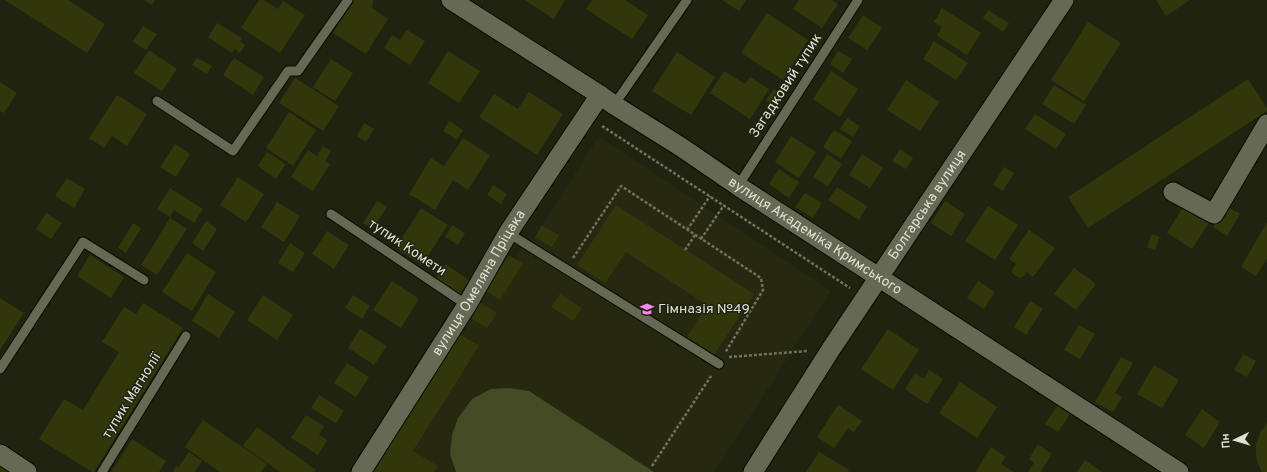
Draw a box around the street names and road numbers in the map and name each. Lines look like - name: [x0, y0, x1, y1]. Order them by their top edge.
- street label: Загадковий тупик: [746, 31, 826, 141]
- street label: Болгарська вулиця: [884, 147, 970, 263]
- street label: вулиця Академіка Кримського: [725, 173, 905, 299]
- street label: вулиця Омеляна Пріцака: [429, 207, 529, 359]
- street label: тупик Комети: [365, 216, 449, 280]
- street label: тупик Магнолії: [99, 350, 165, 442]

